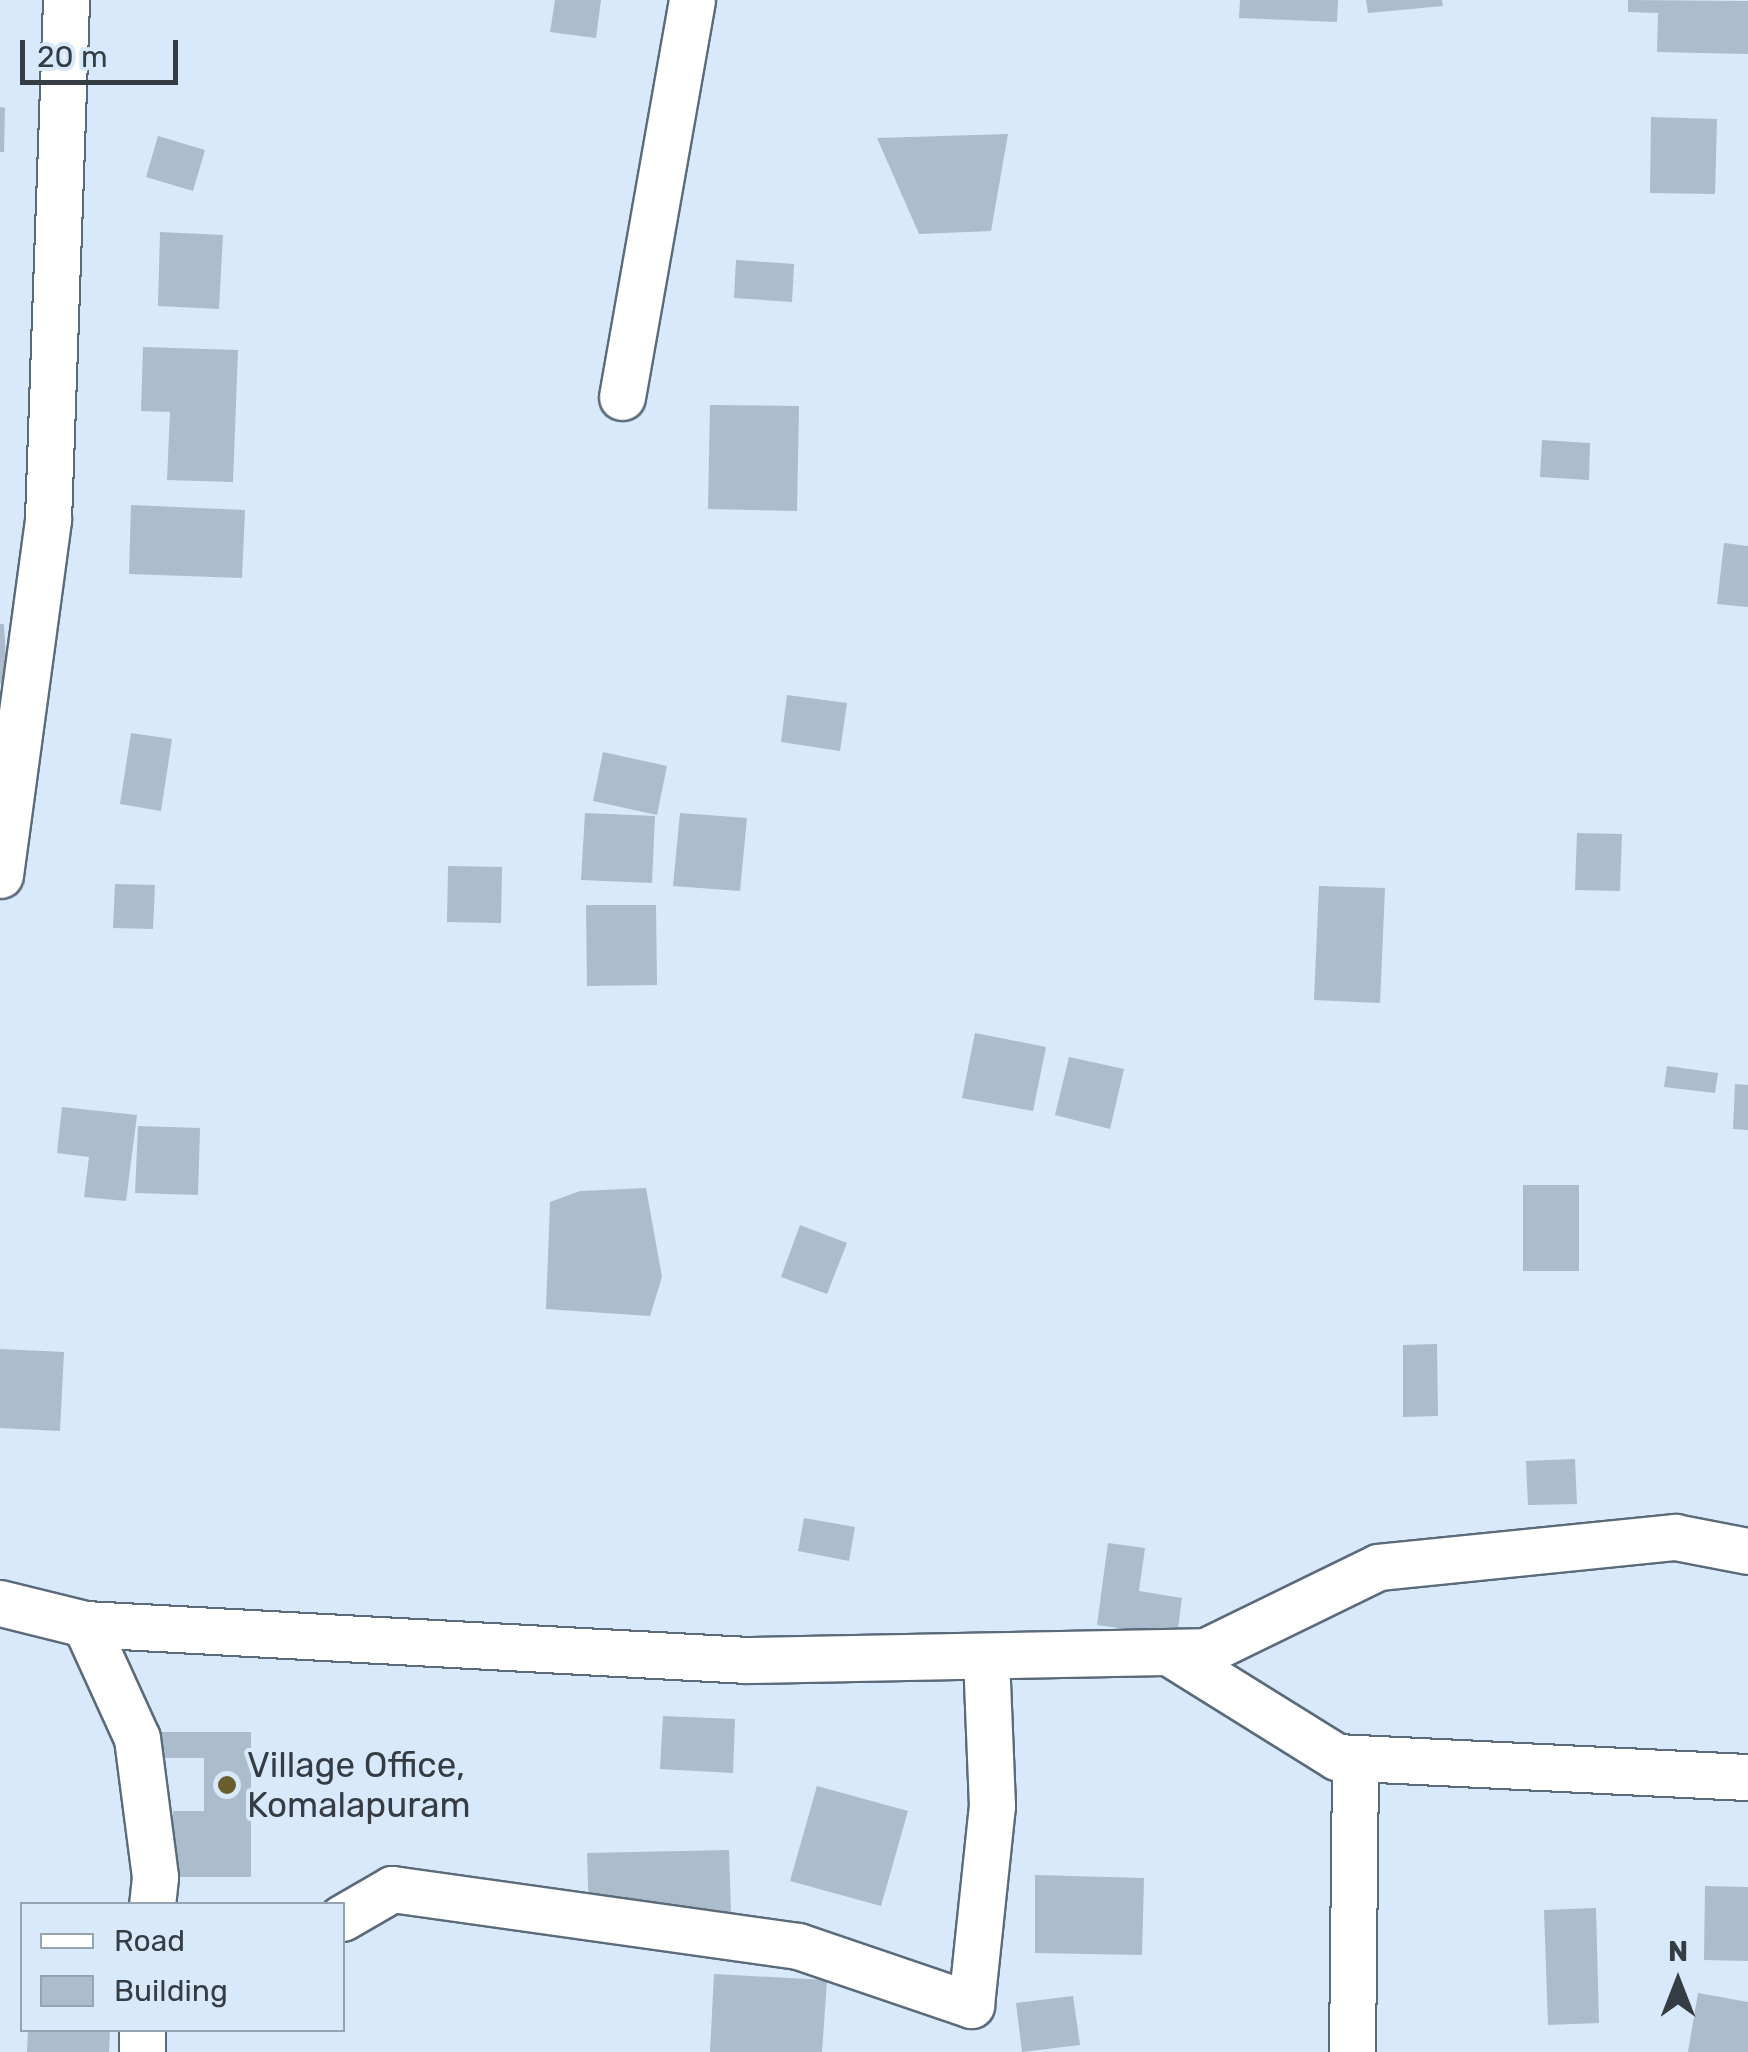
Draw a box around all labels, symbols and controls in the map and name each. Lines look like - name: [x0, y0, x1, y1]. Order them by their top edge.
- scale bar: [25, 20, 182, 82]
- text: 20 m: [37, 39, 108, 75]
- place label: Village Office, Komalapuram: [247, 1744, 471, 1826]
- marker: Village Office, Komalapuram: [216, 1774, 238, 1796]
- legend: [20, 1902, 345, 2032]
- text: Road: [114, 1923, 185, 1959]
- north arrow: [1628, 1932, 1728, 2032]
- text: N: [1668, 1935, 1688, 1968]
- text: Building: [114, 1973, 228, 2009]

